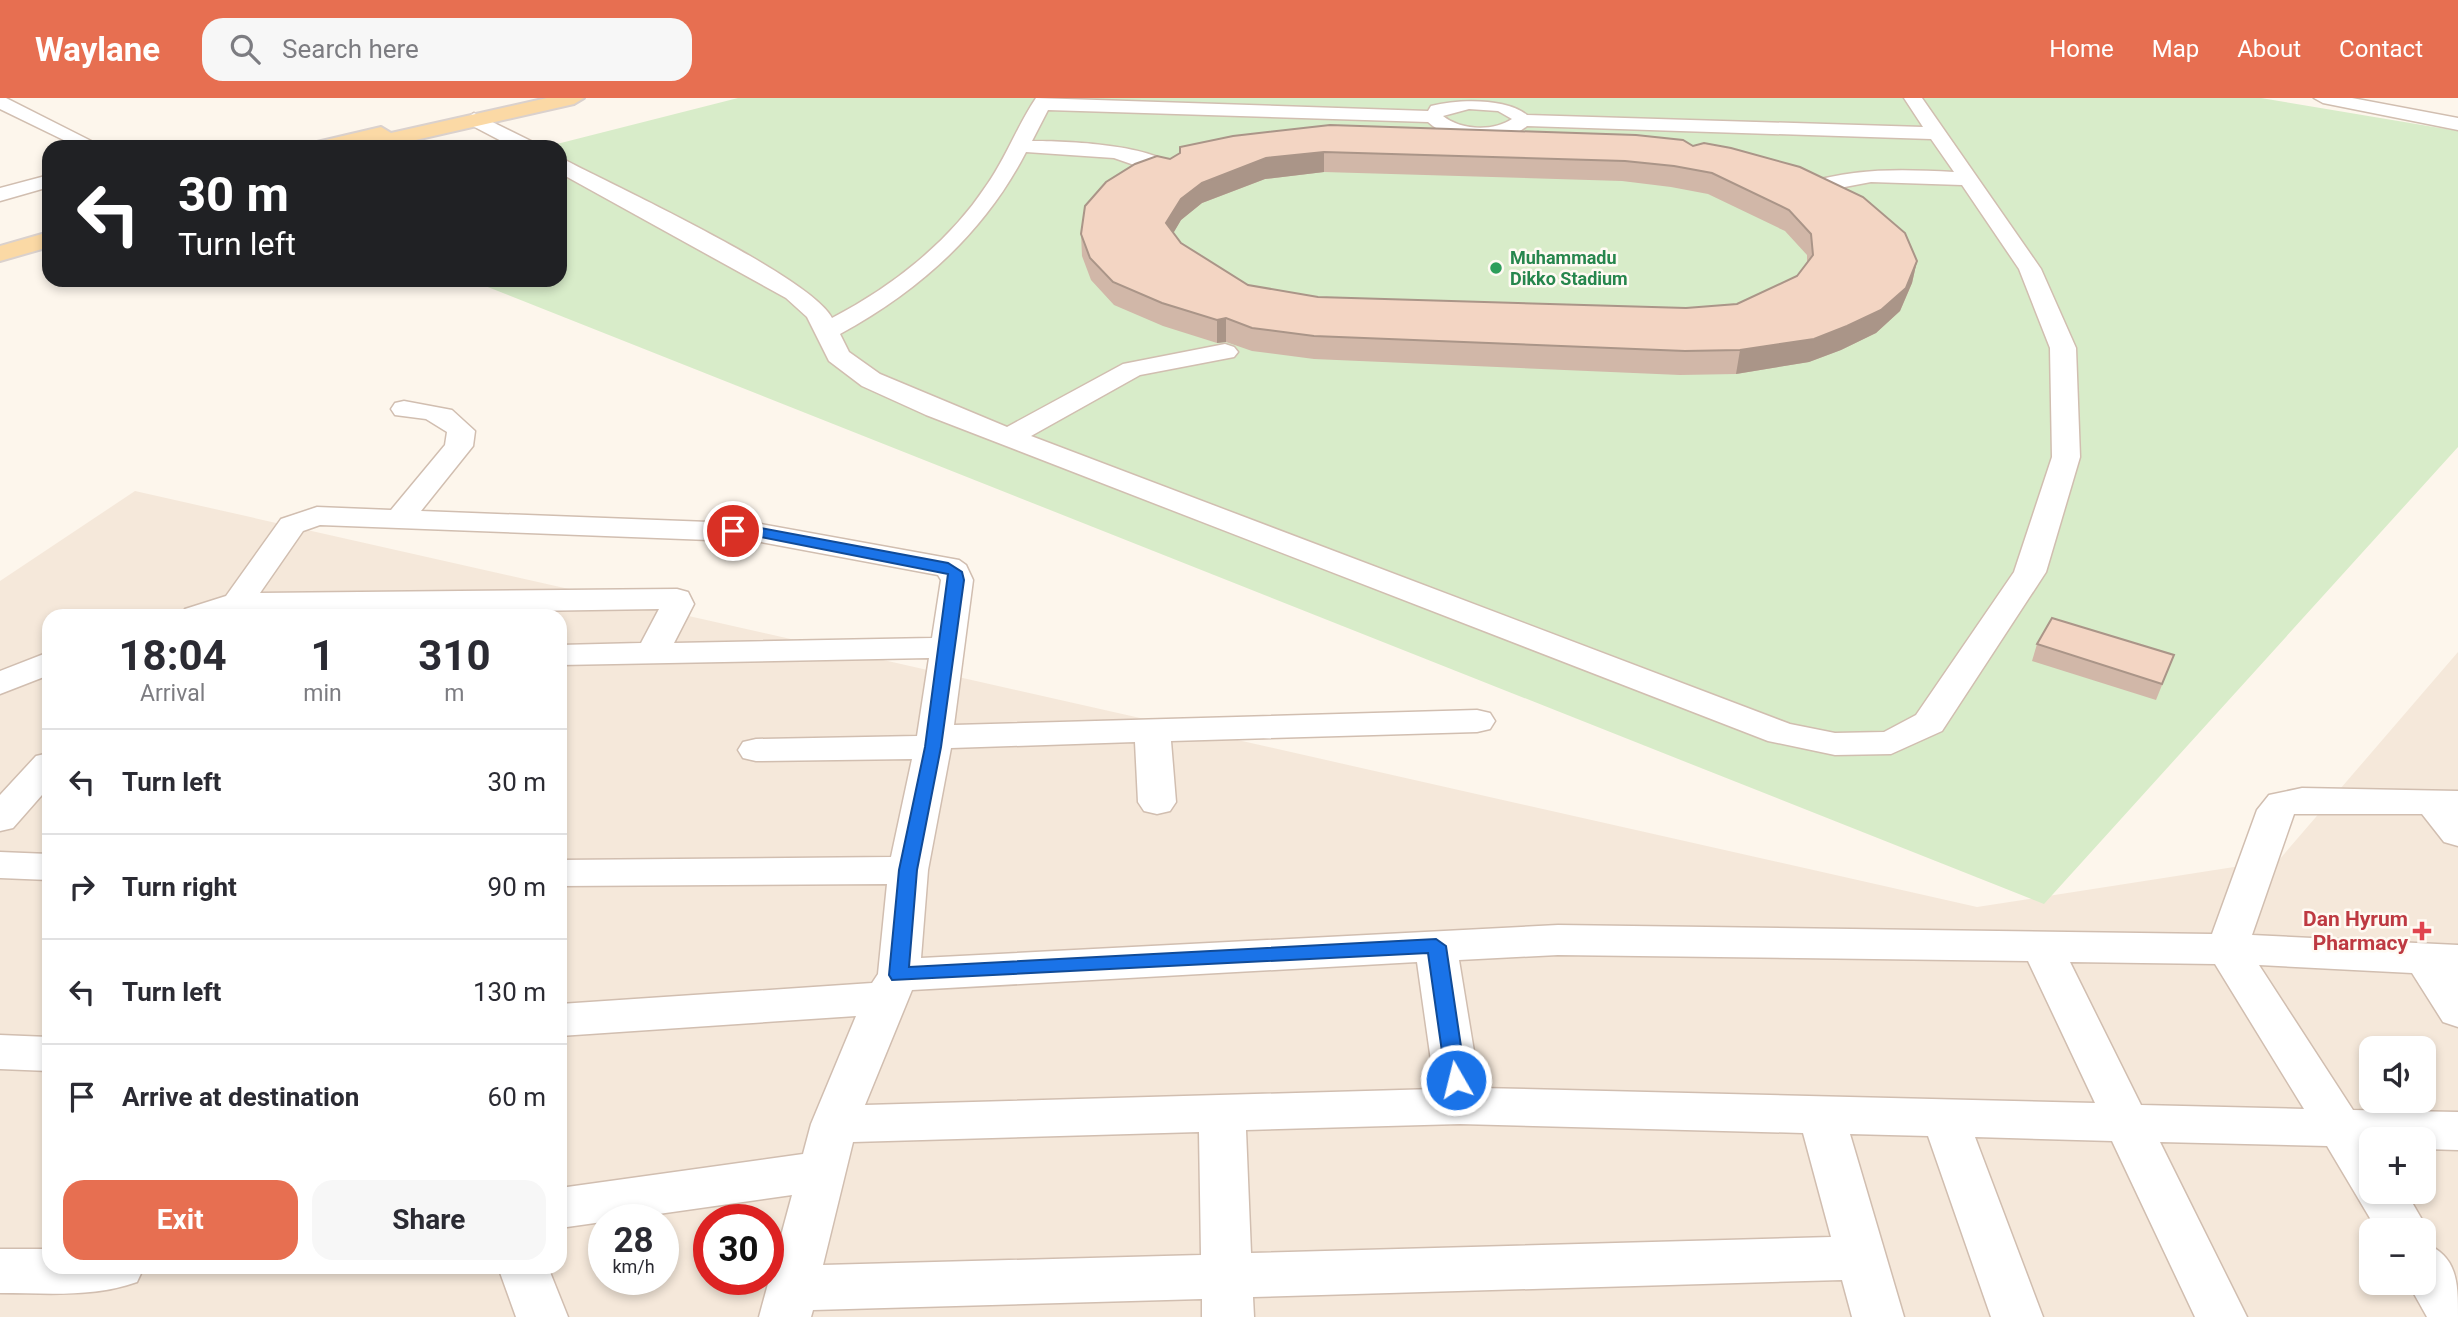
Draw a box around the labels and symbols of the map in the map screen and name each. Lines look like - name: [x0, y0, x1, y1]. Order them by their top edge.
- place label: Muhammadu Dikko Stadium: [1510, 247, 1628, 289]
- marker: Muhammadu Dikko Stadium: [1488, 260, 1504, 276]
- pin: [703, 501, 763, 561]
- place label: Dan Hyrum Pharmacy: [2303, 907, 2408, 955]
- marker: Dan Hyrum Pharmacy: [2414, 923, 2430, 939]
- position arrow: [1419, 1043, 1493, 1117]
- speed limit sign: 30: [693, 1204, 784, 1295]

